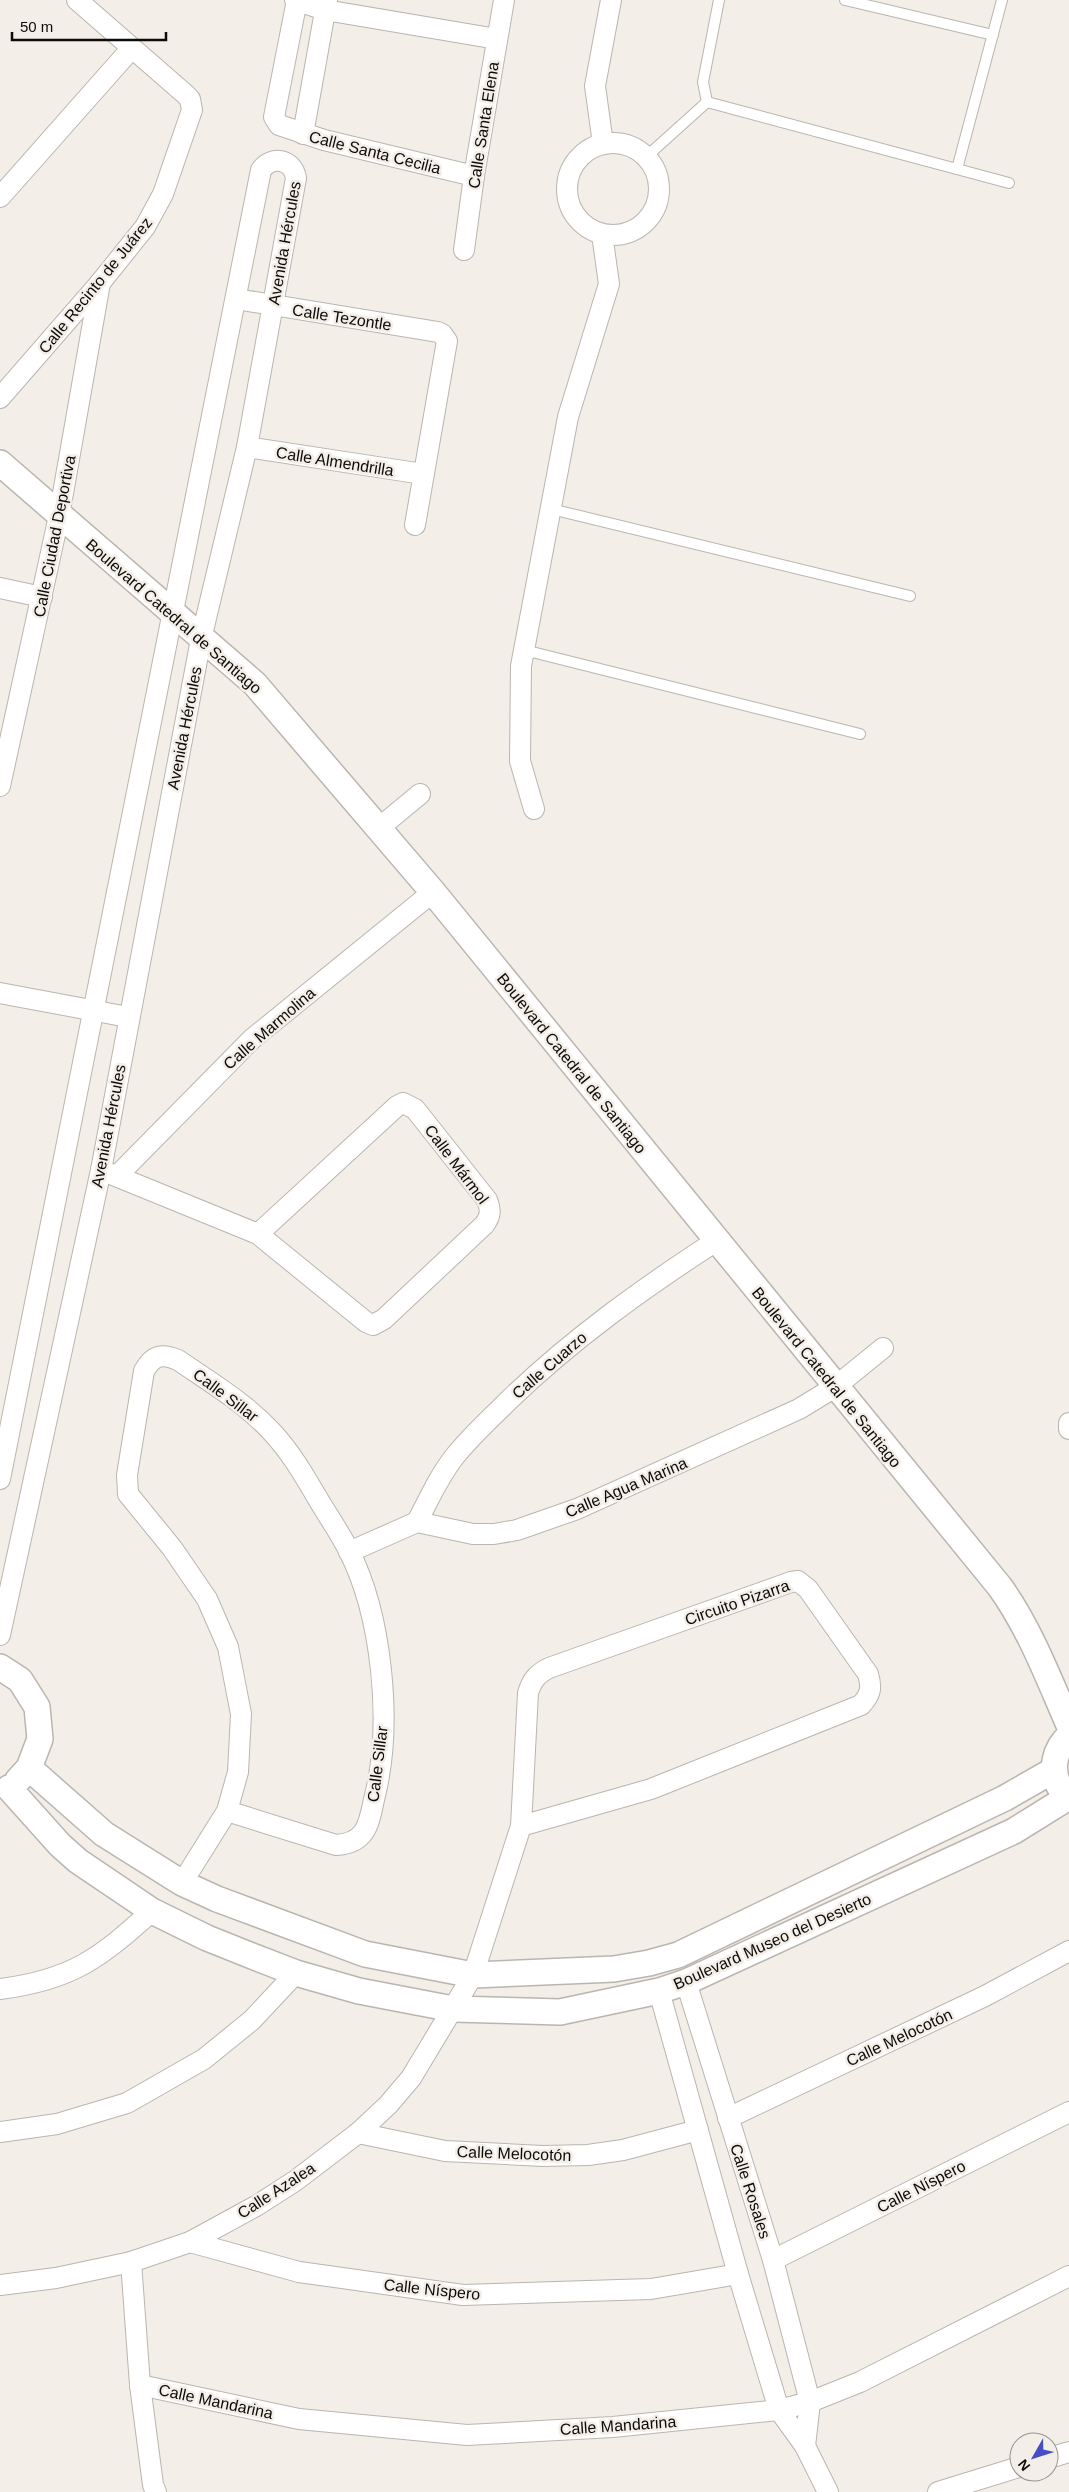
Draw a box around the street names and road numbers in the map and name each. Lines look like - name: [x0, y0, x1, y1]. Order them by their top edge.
- street label: Calle Santa Elena: [465, 60, 502, 190]
- street label: Calle Santa Cecilia: [307, 128, 443, 177]
- street label: Avenida Hércules: [265, 180, 304, 306]
- street label: Calle Recinto de Juárez: [35, 214, 155, 357]
- street label: Calle Tezontle: [291, 301, 393, 334]
- street label: Calle Almendrilla: [275, 444, 395, 479]
- street label: Calle Ciudad Deportiva: [30, 454, 79, 618]
- street label: Boulevard Catedral de Santiago: [83, 536, 265, 697]
- street label: Avenida Hércules: [164, 665, 205, 791]
- street label: Boulevard Catedral de Santiago: [494, 970, 650, 1157]
- street label: Calle Marmolina: [220, 984, 319, 1073]
- street label: Avenida Hércules: [88, 1063, 129, 1189]
- street label: Calle Mármol: [421, 1122, 492, 1207]
- street label: Boulevard Catedral de Santiago: [749, 1284, 905, 1471]
- street label: Calle Cuarzo: [509, 1329, 590, 1402]
- street label: Calle Sillar: [190, 1366, 262, 1426]
- street label: Calle Agua Marina: [563, 1454, 690, 1521]
- street label: Circuito Pizarra: [683, 1577, 792, 1628]
- street label: Calle Sillar: [364, 1724, 391, 1803]
- street label: Boulevard Museo del Desierto: [671, 1890, 874, 1993]
- street label: Calle Melocotón: [844, 2006, 955, 2069]
- street label: Calle Rosales: [727, 2142, 774, 2241]
- street label: Calle Melocotón: [456, 2143, 572, 2164]
- street label: Calle Níspero: [874, 2157, 968, 2216]
- street label: Calle Azalea: [234, 2159, 318, 2222]
- street label: Calle Níspero: [383, 2276, 481, 2303]
- street label: Calle Mandarina: [157, 2381, 275, 2422]
- street label: Calle Mandarina: [559, 2413, 677, 2438]

